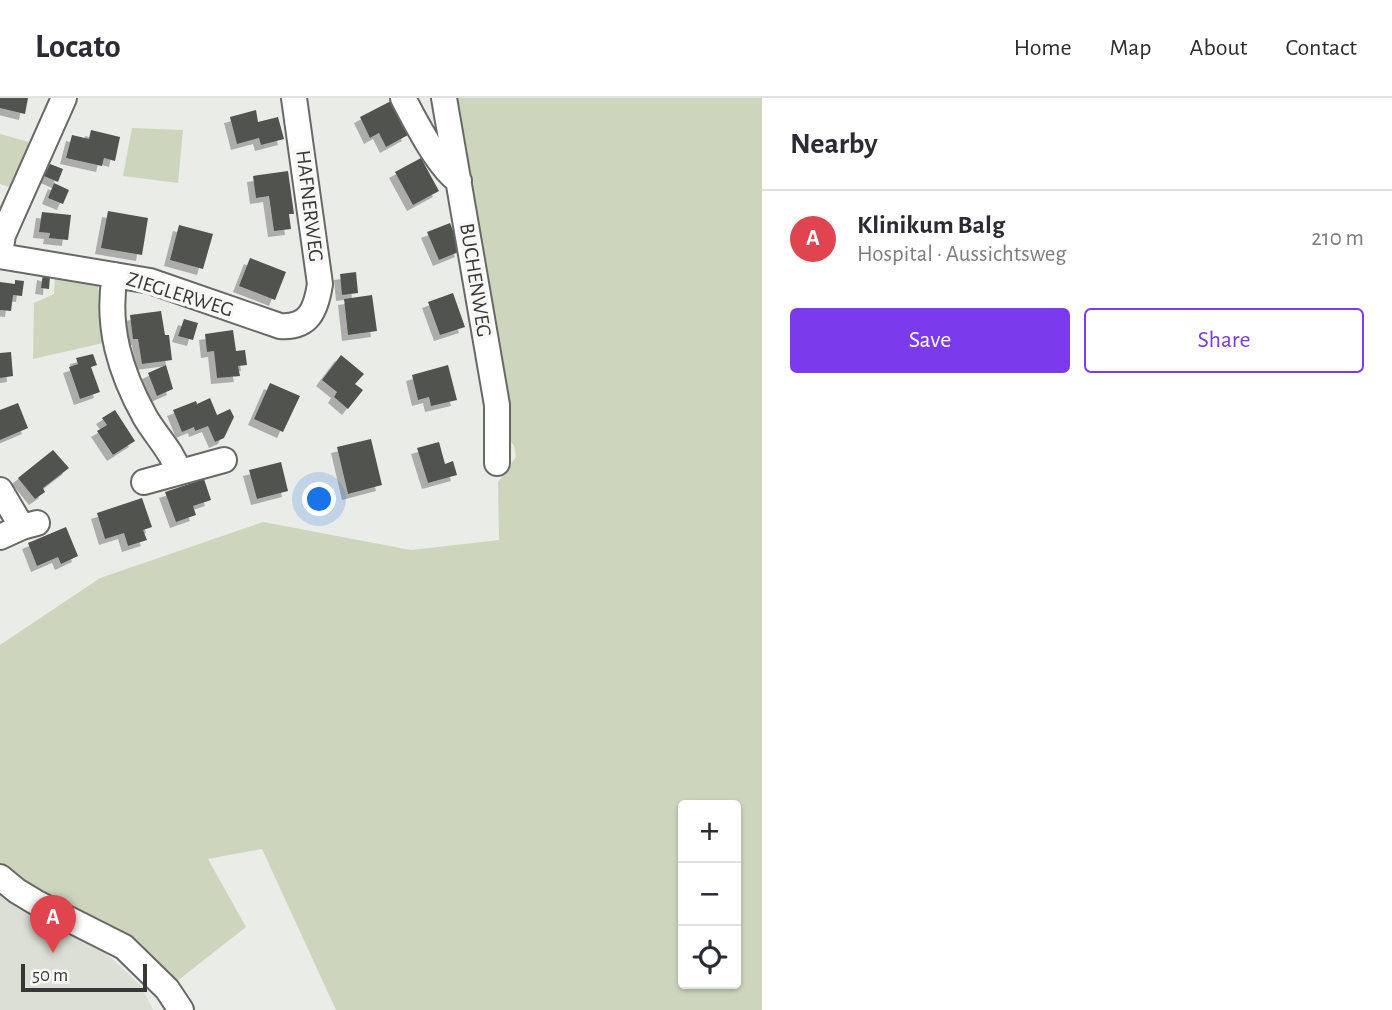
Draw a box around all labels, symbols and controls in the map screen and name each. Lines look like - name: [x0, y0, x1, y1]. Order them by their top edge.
- text: Locato: [35, 31, 121, 64]
- text: Home: [1014, 36, 1072, 60]
- text: Map: [1110, 36, 1152, 60]
- text: About: [1190, 36, 1247, 60]
- text: Contact: [1285, 36, 1357, 60]
- text: Nearby: [790, 129, 878, 159]
- street label: HAFNERWEG: [292, 149, 327, 263]
- text: Klinikum Balg: [857, 212, 1005, 238]
- street label: BUCHENWEG: [456, 222, 495, 338]
- text: A: [806, 227, 820, 250]
- text: 210 m: [1311, 227, 1364, 250]
- text: Hospital · Aussichtsweg: [857, 243, 1066, 266]
- street label: ZIEGLERWEG: [124, 268, 236, 321]
- button: Save: [790, 308, 1070, 373]
- button: Share: [1084, 308, 1364, 373]
- your location: [302, 482, 336, 516]
- map controls: [678, 800, 741, 989]
- button: +: [678, 800, 741, 863]
- button: −: [678, 863, 741, 926]
- pin: A: [30, 895, 76, 953]
- button: locate: [678, 926, 741, 989]
- scale bar: [21, 961, 147, 993]
- text: 50 m: [32, 966, 68, 985]

